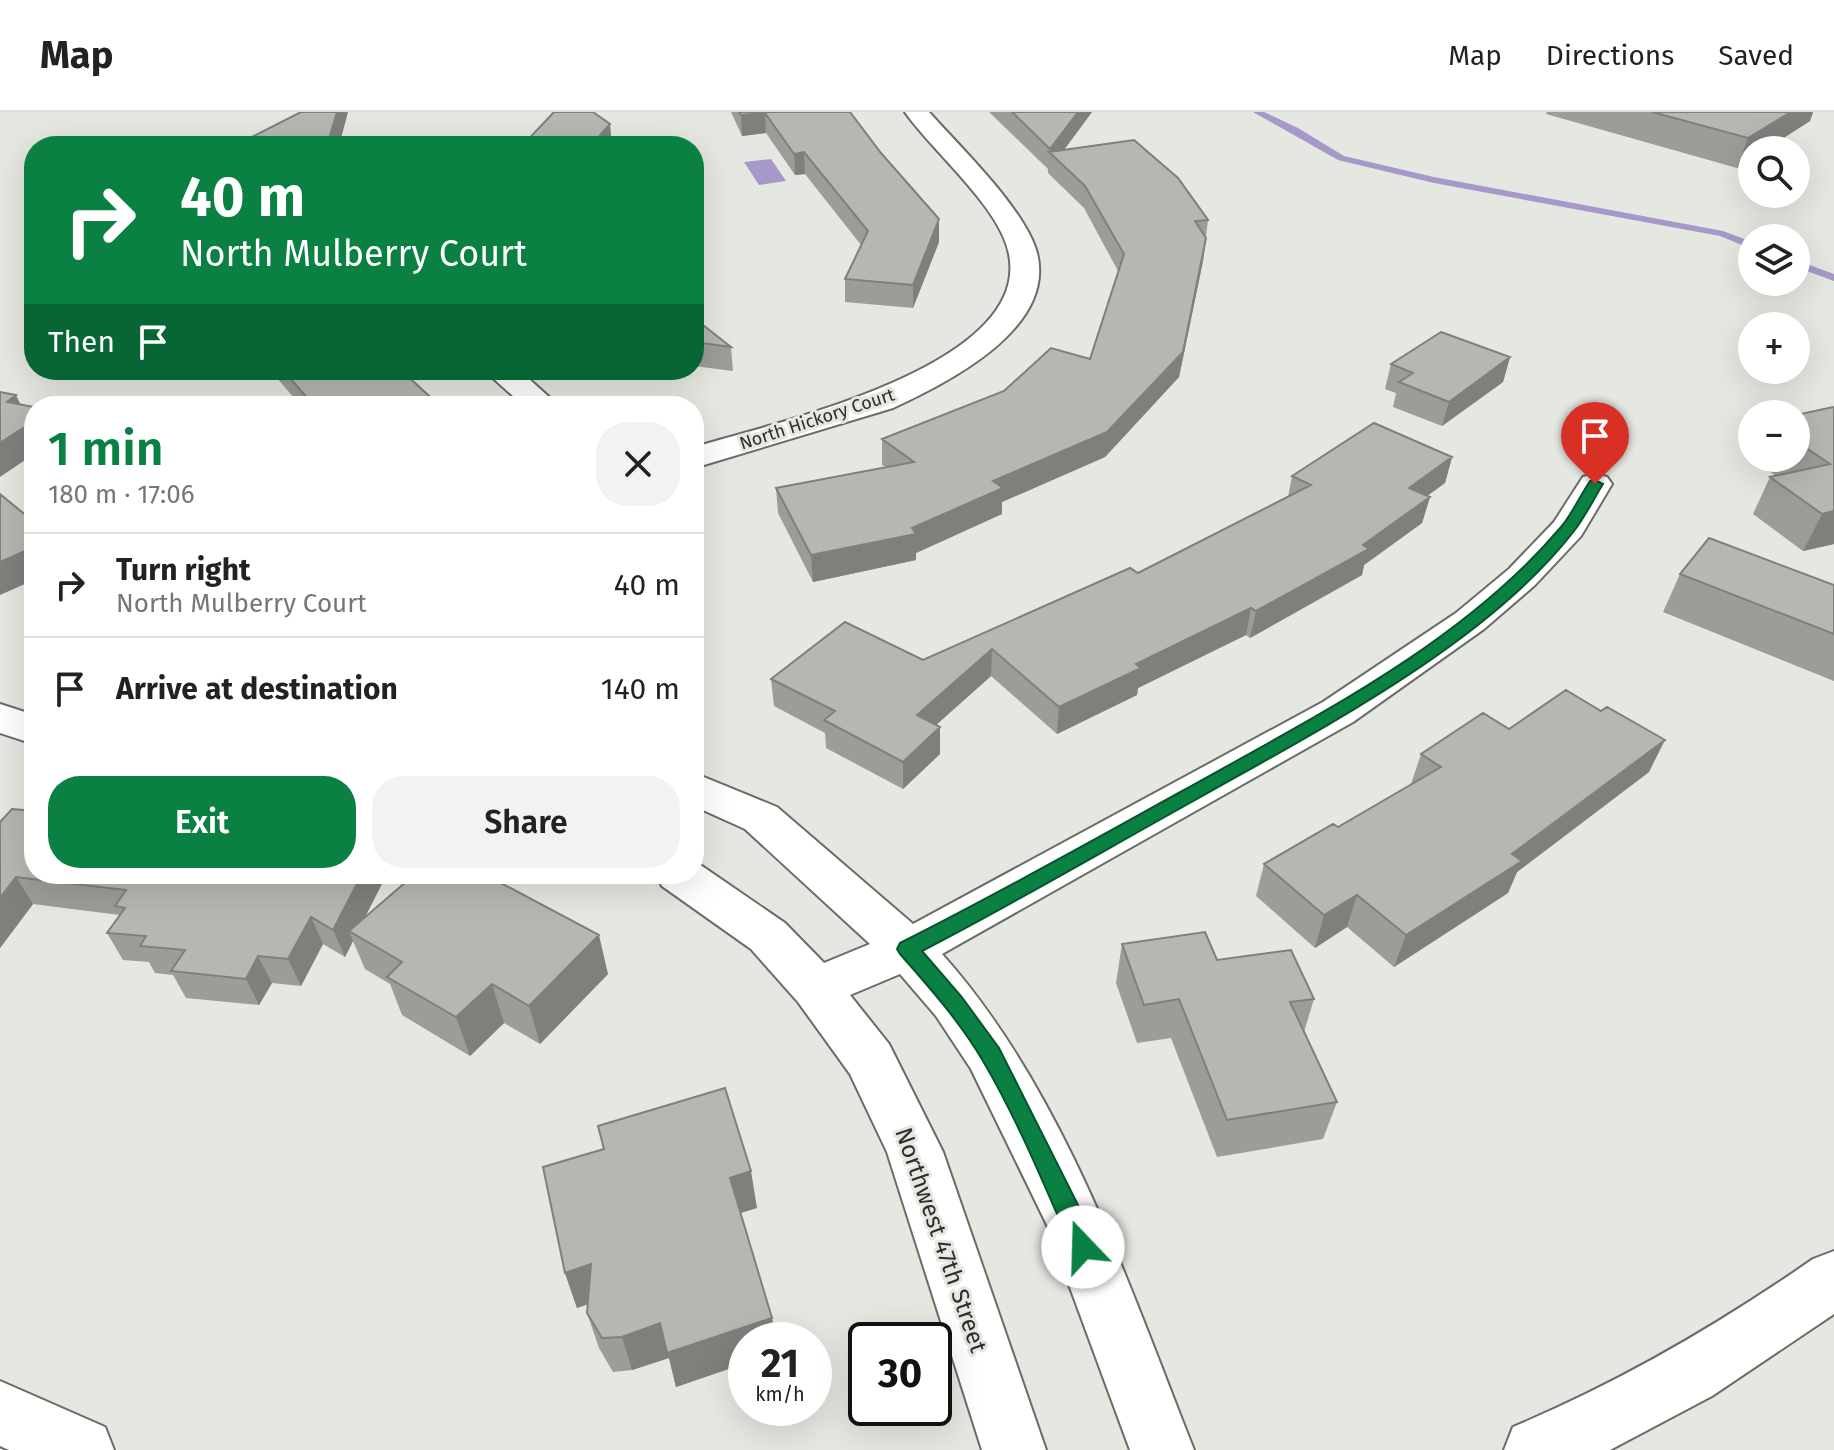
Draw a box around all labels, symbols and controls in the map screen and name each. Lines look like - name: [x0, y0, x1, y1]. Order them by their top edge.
- text: Map: [40, 32, 113, 78]
- text: Map: [1448, 39, 1502, 72]
- text: Directions: [1546, 39, 1674, 72]
- text: Saved: [1718, 39, 1794, 72]
- map controls: [1738, 136, 1810, 472]
- button: search: [1738, 136, 1810, 208]
- text: 40 m: [180, 164, 305, 231]
- icon: right: [48, 168, 152, 272]
- button: layers: [1738, 224, 1810, 296]
- text: North Mulberry Court: [180, 232, 527, 276]
- button: +: [1738, 312, 1810, 384]
- icon: arrive: [131, 320, 175, 364]
- text: Then: [48, 324, 115, 360]
- street label: North Hickory Court: [737, 383, 898, 454]
- button: −: [1738, 400, 1810, 472]
- pin: [1561, 402, 1629, 484]
- icon: arrive: [1573, 414, 1617, 458]
- text: 1 min: [48, 420, 164, 478]
- button: close: [596, 422, 680, 506]
- text: 180 m · 17:06: [48, 479, 195, 510]
- text: Turn right: [116, 552, 251, 588]
- icon: right: [48, 563, 92, 607]
- text: 40 m: [614, 567, 680, 603]
- text: North Mulberry Court: [116, 588, 367, 619]
- icon: arrive: [48, 667, 92, 711]
- text: Arrive at destination: [116, 671, 398, 707]
- text: 140 m: [601, 671, 680, 707]
- button: Exit: [48, 776, 356, 868]
- button: Share: [372, 776, 680, 868]
- street label: Northwest 47th Street: [889, 1124, 993, 1356]
- position arrow: [1041, 1205, 1125, 1289]
- speed limit sign: 30: [848, 1322, 952, 1426]
- text: 21: [761, 1340, 799, 1388]
- text: km/h: [755, 1382, 805, 1406]

